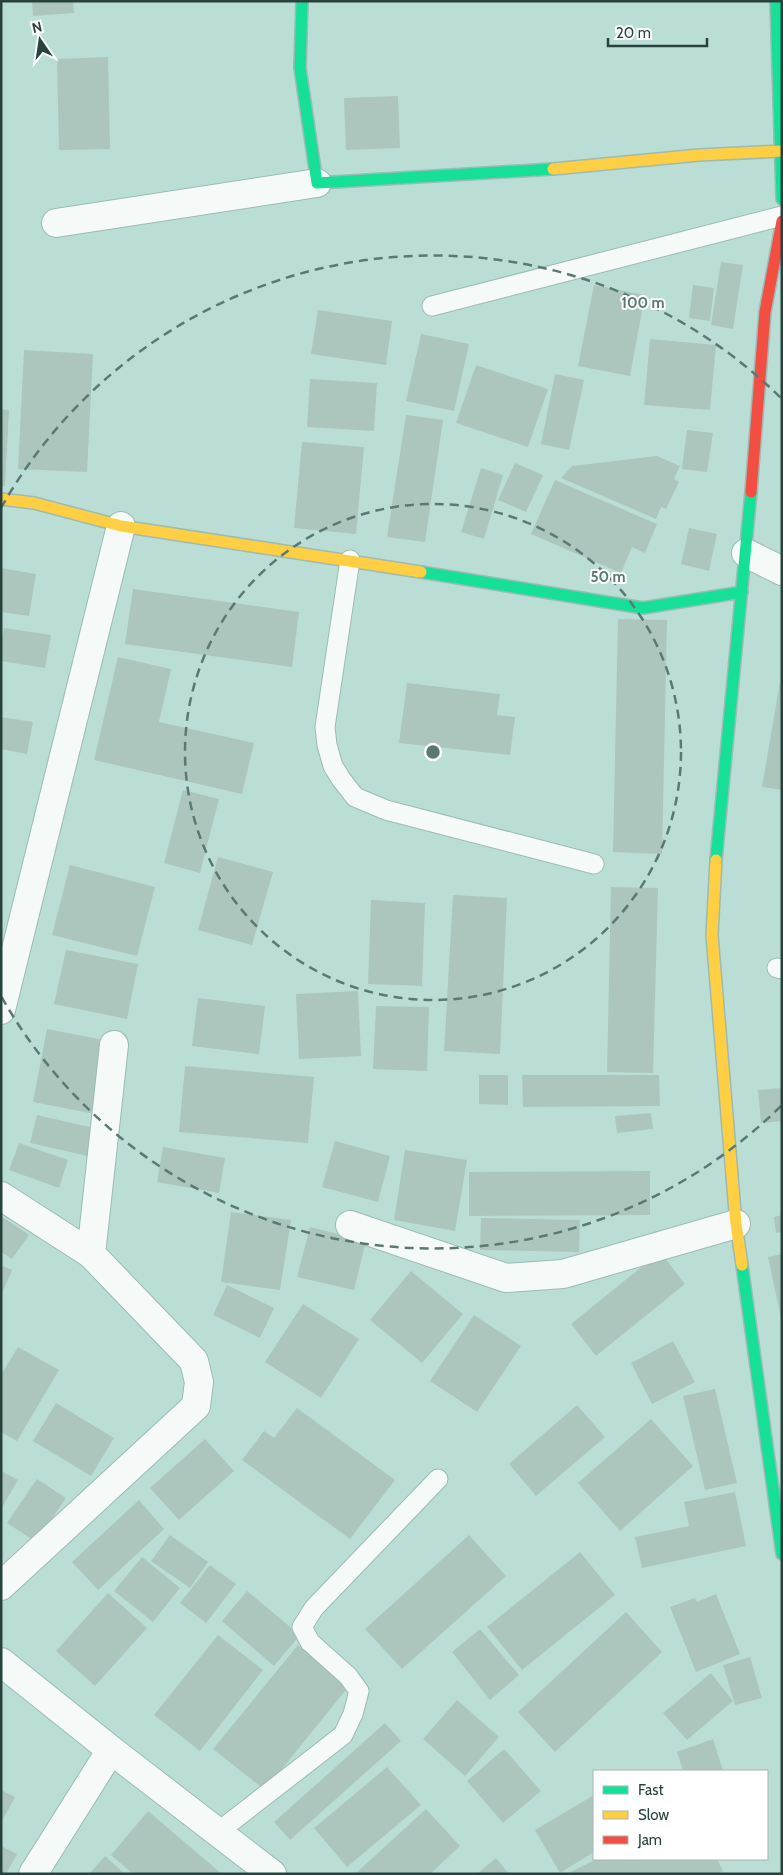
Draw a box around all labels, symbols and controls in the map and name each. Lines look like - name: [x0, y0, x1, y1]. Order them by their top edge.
- north arrow: [15, 15, 65, 65]
- scale bar: [608, 15, 707, 47]
- text: N: [30, 17, 44, 37]
- text: 20 m: [616, 24, 651, 42]
- text: 100 m: [621, 294, 665, 312]
- text: 50 m: [590, 568, 626, 586]
- centre of rings: [424, 743, 442, 761]
- legend: [593, 1770, 768, 1860]
- text: Fast: [638, 1781, 663, 1799]
- text: Slow: [638, 1806, 669, 1824]
- text: Jam: [637, 1831, 662, 1849]

